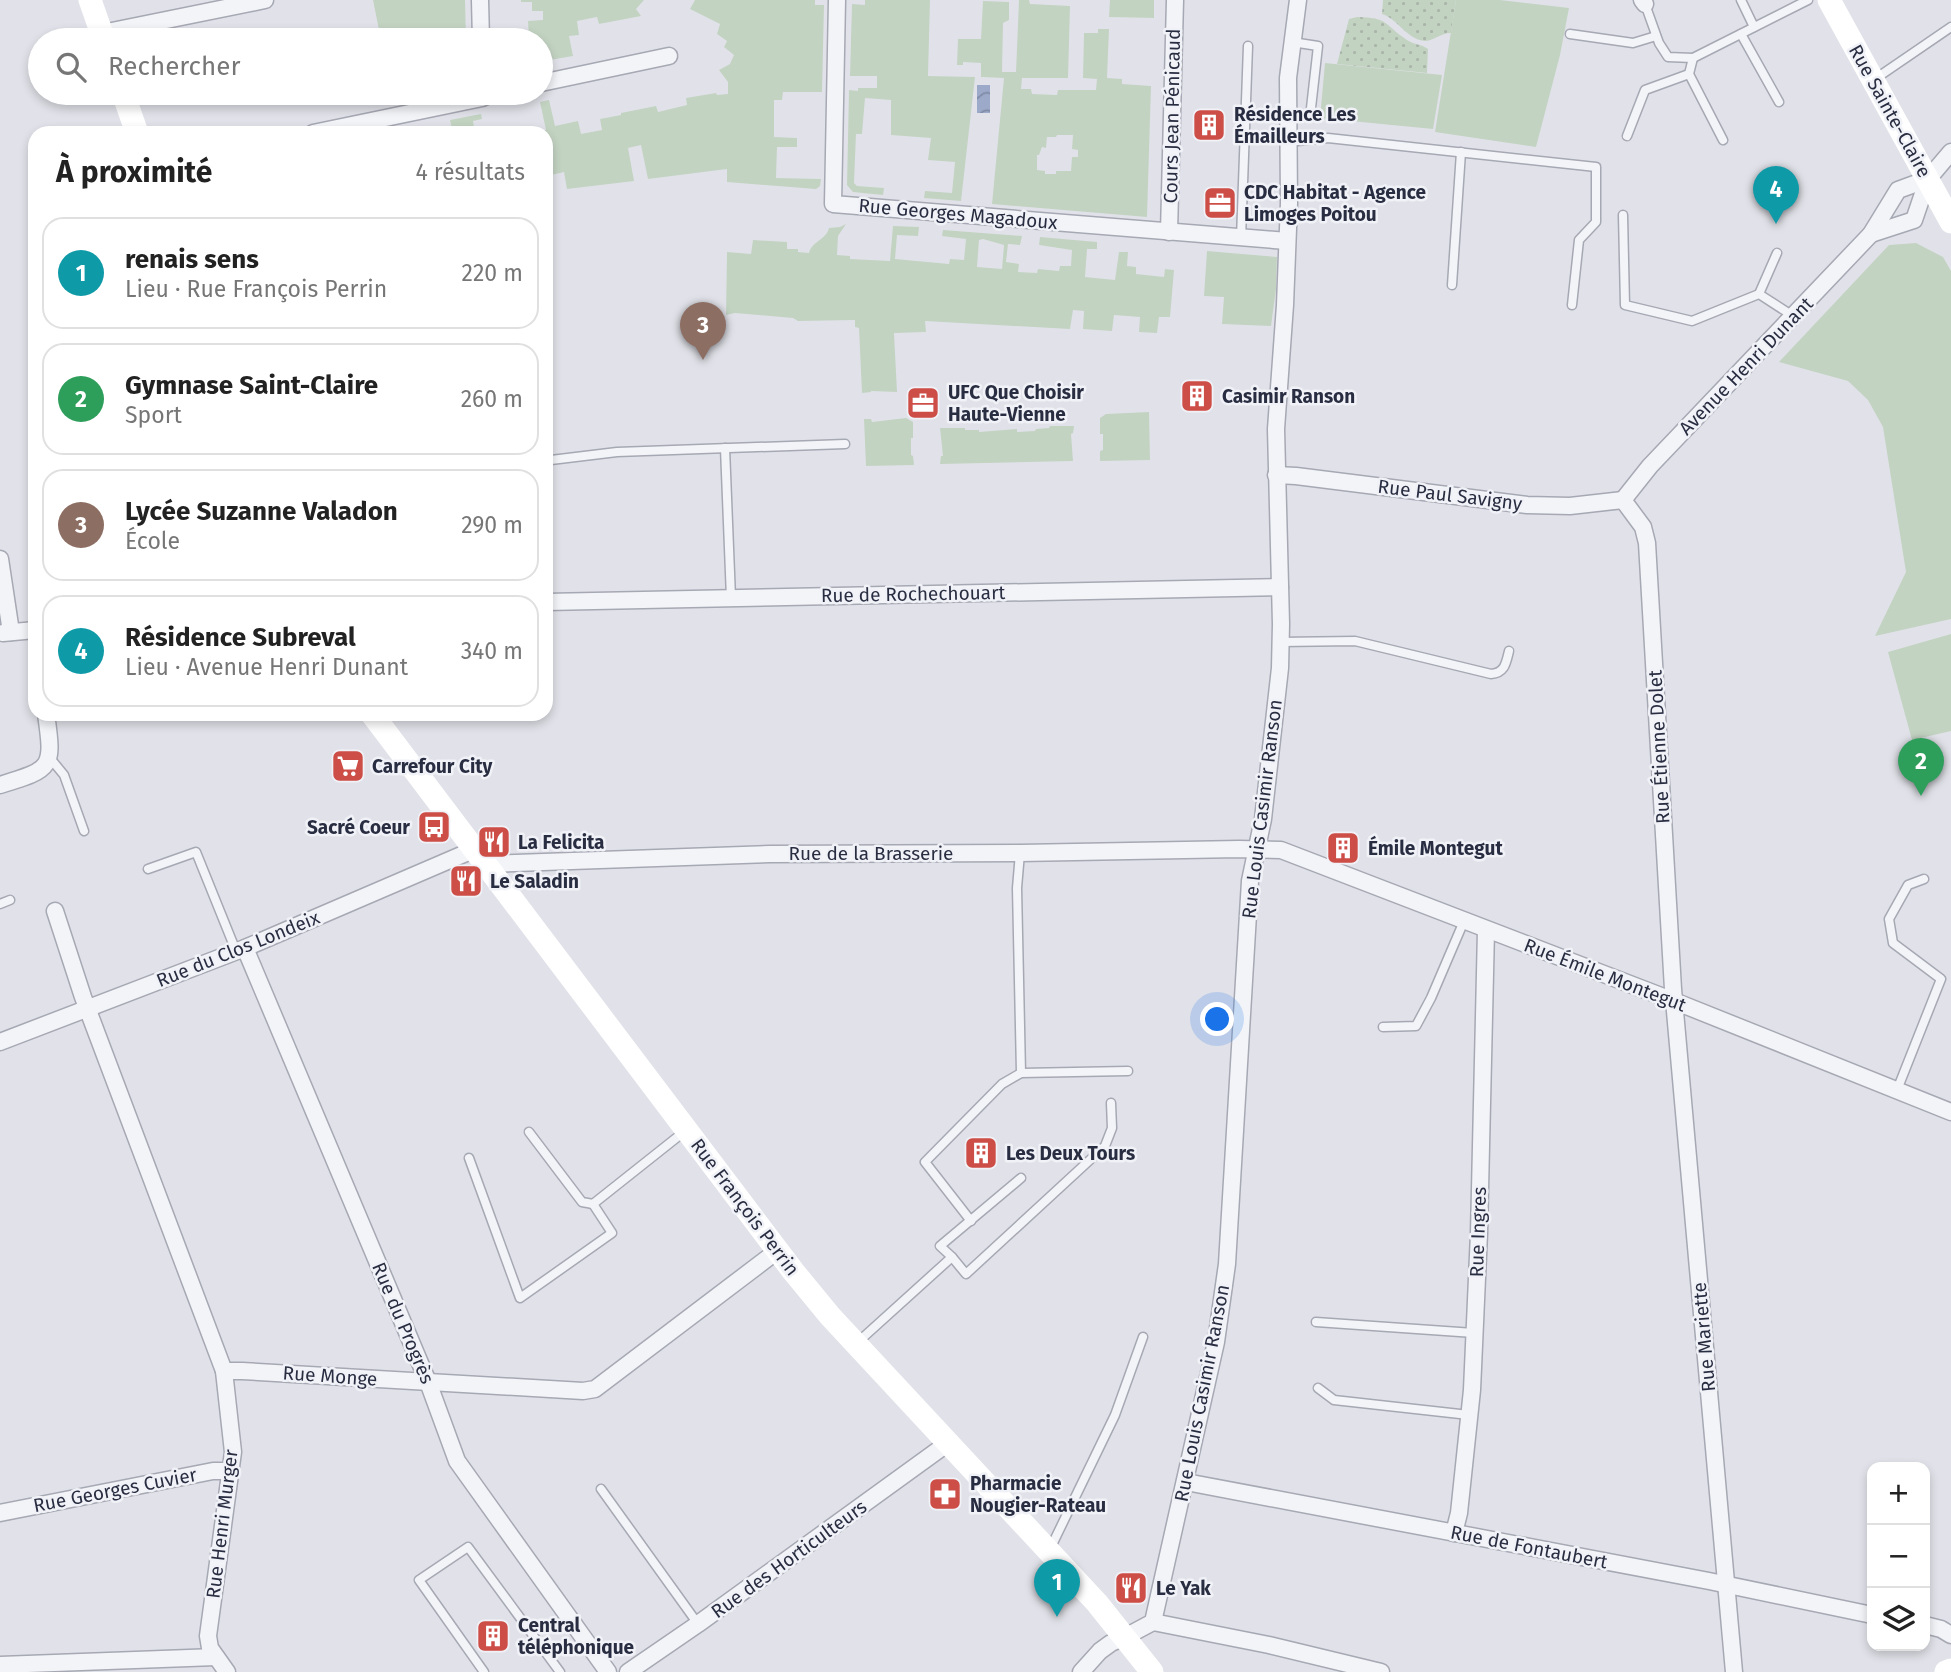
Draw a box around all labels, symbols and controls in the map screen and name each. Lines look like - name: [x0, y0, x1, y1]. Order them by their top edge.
- search box: [28, 28, 553, 105]
- street label: Cours Jean Pénicaud: [1159, 28, 1185, 204]
- street label: Rue Sainte-Claire: [1844, 41, 1936, 181]
- icon: search: [52, 48, 90, 86]
- text: Rechercher: [108, 51, 240, 82]
- place label: Résidence Les Émailleurs: [1234, 103, 1356, 148]
- building icon: Résidence Les Émailleurs: [1190, 106, 1228, 144]
- text: À proximité: [56, 154, 212, 190]
- text: 4 résultats: [415, 158, 525, 186]
- pin: 4: [1753, 166, 1799, 224]
- place label: CDC Habitat - Agence Limoges Poitou: [1244, 181, 1426, 226]
- office icon: CDC Habitat - Agence Limoges Poitou: [1201, 184, 1239, 222]
- street label: Rue Georges Magadoux: [857, 194, 1059, 234]
- text: renais sens: [125, 244, 259, 275]
- text: 1: [76, 259, 86, 287]
- text: 220 m: [462, 259, 523, 287]
- text: Lieu · Rue François Perrin: [125, 275, 387, 303]
- street label: Avenue Henri Dunant: [1674, 292, 1818, 440]
- pin: 3: [680, 302, 726, 360]
- text: Gymnase Saint-Claire: [125, 370, 378, 401]
- building icon: Casimir Ranson: [1178, 377, 1216, 415]
- place label: UFC Que Choisir Haute-Vienne: [948, 381, 1084, 426]
- office icon: UFC Que Choisir Haute-Vienne: [904, 384, 942, 422]
- text: 2: [75, 385, 87, 413]
- text: 260 m: [461, 385, 523, 413]
- place label: Casimir Ranson: [1222, 385, 1355, 408]
- text: Sport: [125, 401, 182, 429]
- street label: Rue Paul Savigny: [1376, 475, 1524, 515]
- text: Lycée Suzanne Valadon: [125, 496, 398, 527]
- text: 3: [75, 511, 87, 539]
- text: 290 m: [461, 511, 523, 539]
- text: École: [125, 527, 180, 555]
- street label: Rue de Rochechouart: [821, 581, 1006, 607]
- text: Résidence Subreval: [125, 622, 356, 653]
- text: 4: [75, 637, 88, 665]
- text: 340 m: [461, 637, 523, 665]
- text: Lieu · Avenue Henri Dunant: [125, 653, 408, 681]
- street label: Rue Étienne Dolet: [1643, 669, 1675, 825]
- street label: Rue Louis Casimir Ranson: [1237, 698, 1287, 920]
- pin: 2: [1898, 738, 1944, 796]
- supermarket icon: Carrefour City: [329, 747, 367, 785]
- place label: Carrefour City: [372, 755, 492, 778]
- bus stop icon: Sacré Coeur: [415, 808, 453, 846]
- place label: Sacré Coeur: [307, 816, 410, 839]
- restaurant icon: La Felicita: [475, 823, 513, 861]
- building icon: Émile Montegut: [1324, 829, 1362, 867]
- place label: La Felicita: [518, 831, 605, 854]
- place label: Émile Montegut: [1368, 835, 1503, 860]
- street label: Rue de la Brasserie: [789, 842, 953, 865]
- restaurant icon: Le Saladin: [447, 862, 485, 900]
- place label: Le Saladin: [490, 870, 579, 893]
- street label: Rue du Clos Londeix: [153, 905, 324, 992]
- street label: Rue Émile Montegut: [1521, 933, 1690, 1017]
- your location: [1200, 1002, 1234, 1036]
- street label: Rue François Perrin: [686, 1134, 804, 1280]
- building icon: Les Deux Tours: [962, 1134, 1000, 1172]
- place label: Les Deux Tours: [1006, 1142, 1135, 1165]
- street label: Rue Ingres: [1465, 1186, 1491, 1278]
- street label: Rue du Progrès: [367, 1259, 439, 1387]
- street label: Rue Mariette: [1688, 1281, 1720, 1393]
- street label: Rue Louis Casimir Ranson: [1170, 1282, 1234, 1504]
- street label: Rue Monge: [282, 1361, 378, 1391]
- street label: Rue Henri Murger: [201, 1447, 243, 1600]
- map controls: [1867, 1462, 1930, 1651]
- button: +: [1867, 1462, 1930, 1525]
- street label: Rue Georges Cuvier: [31, 1463, 199, 1517]
- place label: Pharmacie Nougier-Rateau: [970, 1472, 1106, 1517]
- pharmacy icon: Pharmacie Nougier-Rateau: [926, 1475, 964, 1513]
- street label: Rue des Horticulteurs: [707, 1495, 871, 1623]
- street label: Rue de Fontaubert: [1448, 1520, 1610, 1574]
- button: −: [1867, 1525, 1930, 1588]
- pin: 1: [1034, 1559, 1080, 1617]
- restaurant icon: Le Yak: [1112, 1569, 1150, 1607]
- place label: Le Yak: [1156, 1577, 1211, 1600]
- button: layers: [1867, 1588, 1930, 1651]
- place label: Central téléphonique: [518, 1614, 634, 1659]
- building icon: Central téléphonique: [474, 1617, 512, 1655]

